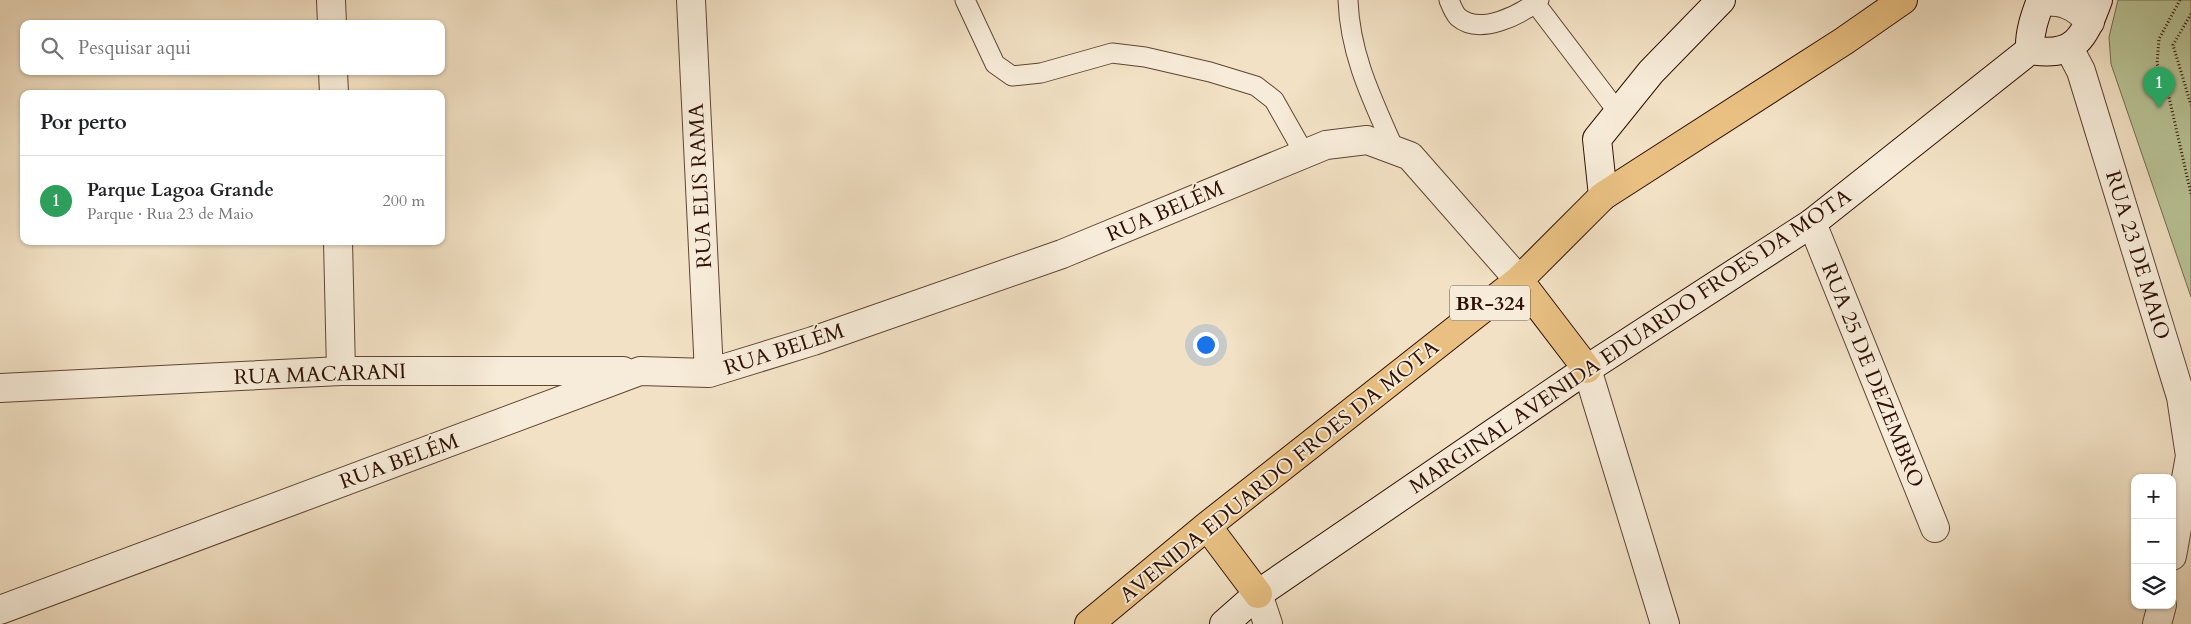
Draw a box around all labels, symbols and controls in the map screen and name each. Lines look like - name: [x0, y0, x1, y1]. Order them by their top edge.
- search box: [20, 20, 445, 75]
- icon: search: [38, 34, 66, 62]
- text: Pesquisar aqui: [78, 35, 191, 61]
- pin: 1: [2143, 67, 2175, 108]
- street label: RUA ELIS RAMA: [682, 103, 719, 269]
- text: Por perto: [40, 108, 127, 137]
- street label: RUA 23 DE MAIO: [2098, 167, 2177, 343]
- street label: RUA BELÉM: [1102, 174, 1229, 249]
- text: Parque Lagoa Grande: [87, 177, 274, 203]
- street label: MARGINAL AVENIDA EDUARDO FROES DA MOTA: [1403, 182, 1857, 501]
- text: 1: [52, 190, 60, 212]
- text: 200 m: [383, 190, 425, 212]
- text: Parque · Rua 23 de Maio: [87, 203, 253, 225]
- street label: RUA 25 DE DEZEMBRO: [1814, 259, 1931, 492]
- road number: BR-324: [1450, 286, 1530, 320]
- street label: RUA BELÉM: [720, 316, 848, 383]
- your location: [1193, 332, 1219, 358]
- street label: AVENIDA EDUARDO FROES DA MOTA: [1113, 333, 1445, 610]
- street label: RUA MACARANI: [233, 357, 407, 392]
- street label: RUA BELÉM: [335, 426, 463, 496]
- map controls: [2131, 474, 2176, 609]
- button: +: [2131, 474, 2176, 519]
- button: −: [2131, 519, 2176, 564]
- button: layers: [2131, 564, 2176, 609]

